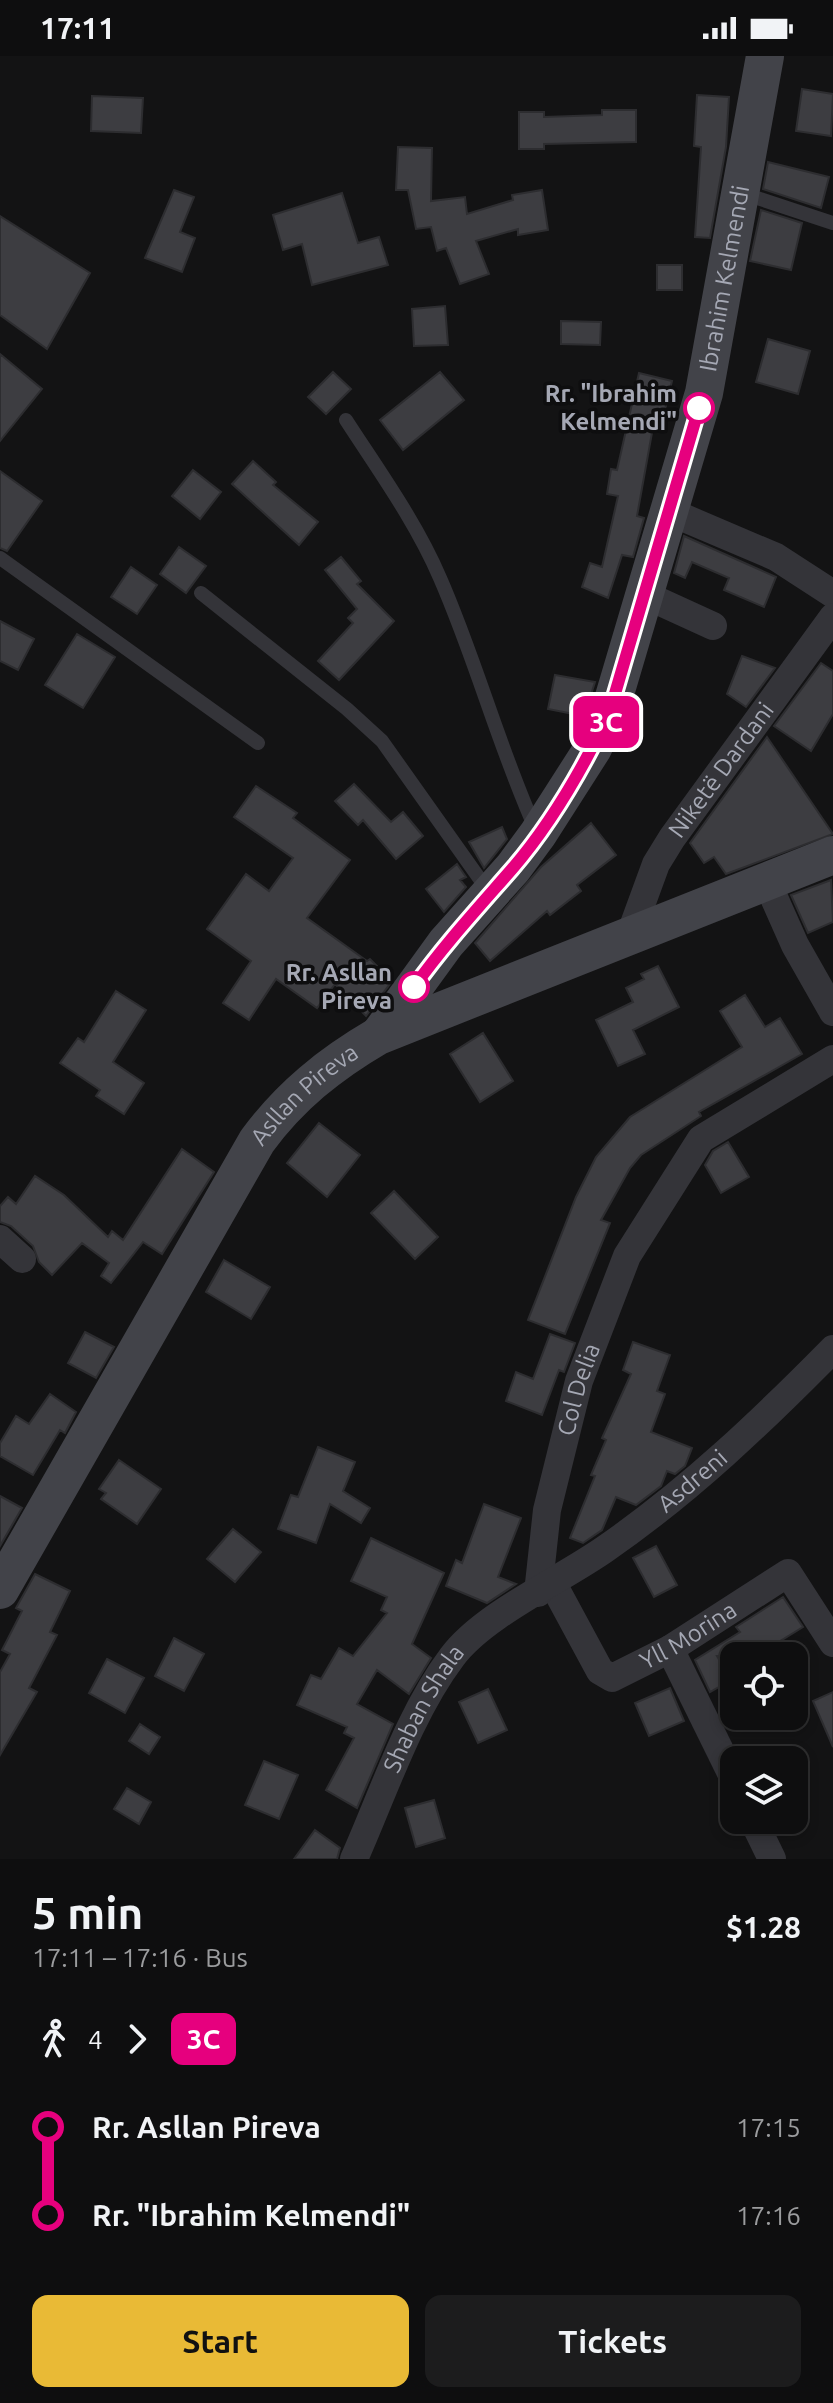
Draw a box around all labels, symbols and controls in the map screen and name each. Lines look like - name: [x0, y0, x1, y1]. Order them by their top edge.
- text: 17:11: [40, 11, 115, 45]
- street label: Ibrahim Kelmendi: [694, 183, 754, 374]
- place label: Rr. "Ibrahim Kelmendi": [545, 380, 677, 435]
- marker: Rr. "Ibrahim Kelmendi": [684, 393, 714, 423]
- line badge: 3C: [570, 696, 642, 748]
- street label: Niketë Dardani: [663, 697, 779, 843]
- text: 3C: [589, 706, 623, 737]
- place label: Rr. Asllan Pireva: [286, 959, 392, 1014]
- marker: Rr. Asllan Pireva: [399, 972, 429, 1002]
- street label: Asllan Pireva: [245, 1038, 363, 1150]
- street label: Col Delia: [552, 1339, 605, 1438]
- street label: Asdreni: [652, 1444, 732, 1518]
- street label: Yll Morina: [635, 1596, 741, 1675]
- street label: Shaban Shala: [378, 1639, 469, 1776]
- map controls: [720, 1642, 808, 1834]
- button: locate: [720, 1642, 808, 1730]
- button: layers: [720, 1746, 808, 1834]
- text: 5 min: [32, 1888, 143, 1937]
- text: $1.28: [726, 1910, 801, 1944]
- text: 17:11 – 17:16 · Bus: [32, 1943, 248, 1972]
- icon: walk: [32, 2017, 76, 2061]
- icon: forward: [115, 2017, 159, 2061]
- text: 3C: [187, 2023, 220, 2054]
- text: 4: [88, 2025, 103, 2054]
- text: Rr. Asllan Pireva: [92, 2110, 321, 2144]
- text: 17:15: [736, 2113, 801, 2142]
- text: Rr. "Ibrahim Kelmendi": [92, 2198, 410, 2232]
- text: 17:16: [736, 2201, 801, 2230]
- button: Start: [32, 2295, 409, 2387]
- button: Tickets: [425, 2295, 801, 2387]

